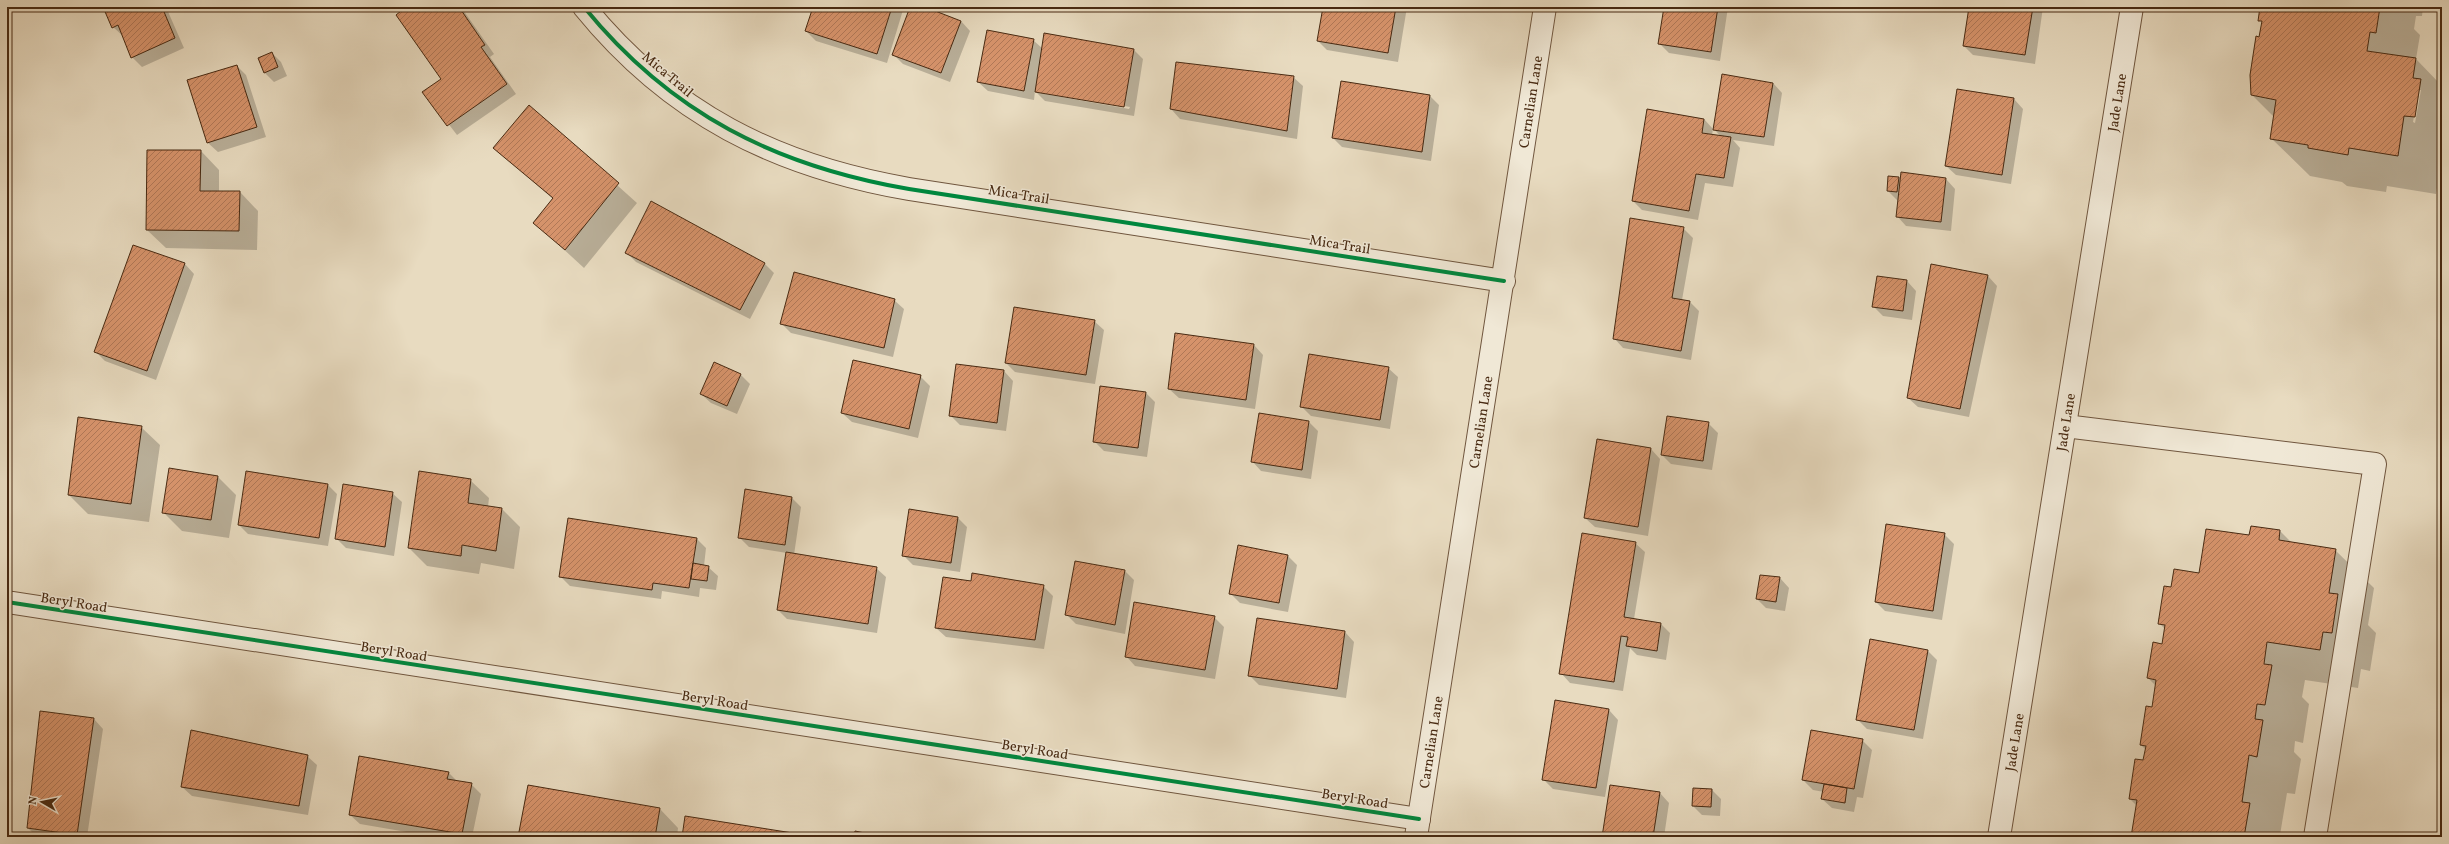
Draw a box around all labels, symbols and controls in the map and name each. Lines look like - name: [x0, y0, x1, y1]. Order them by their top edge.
- street label: Mica Trail: [637, 48, 697, 102]
- street label: Carnelian Lane: [1515, 54, 1548, 150]
- street label: Jade Lane: [2104, 72, 2132, 133]
- street label: Mica Trail: [987, 181, 1051, 210]
- street label: Mica Trail: [1308, 231, 1372, 260]
- street label: Carnelian Lane: [1465, 374, 1499, 470]
- street label: Jade Lane: [2053, 392, 2081, 453]
- street label: Beryl Road: [39, 589, 109, 618]
- street label: Beryl Road: [359, 638, 429, 667]
- street label: Beryl Road: [680, 687, 750, 716]
- street label: Carnelian Lane: [1416, 694, 1449, 790]
- street label: Jade Lane: [2002, 712, 2030, 773]
- street label: Beryl Road: [1000, 736, 1070, 765]
- north arrow: [22, 782, 62, 822]
- street label: Beryl Road: [1320, 785, 1390, 814]
- text: N: [26, 796, 42, 806]

